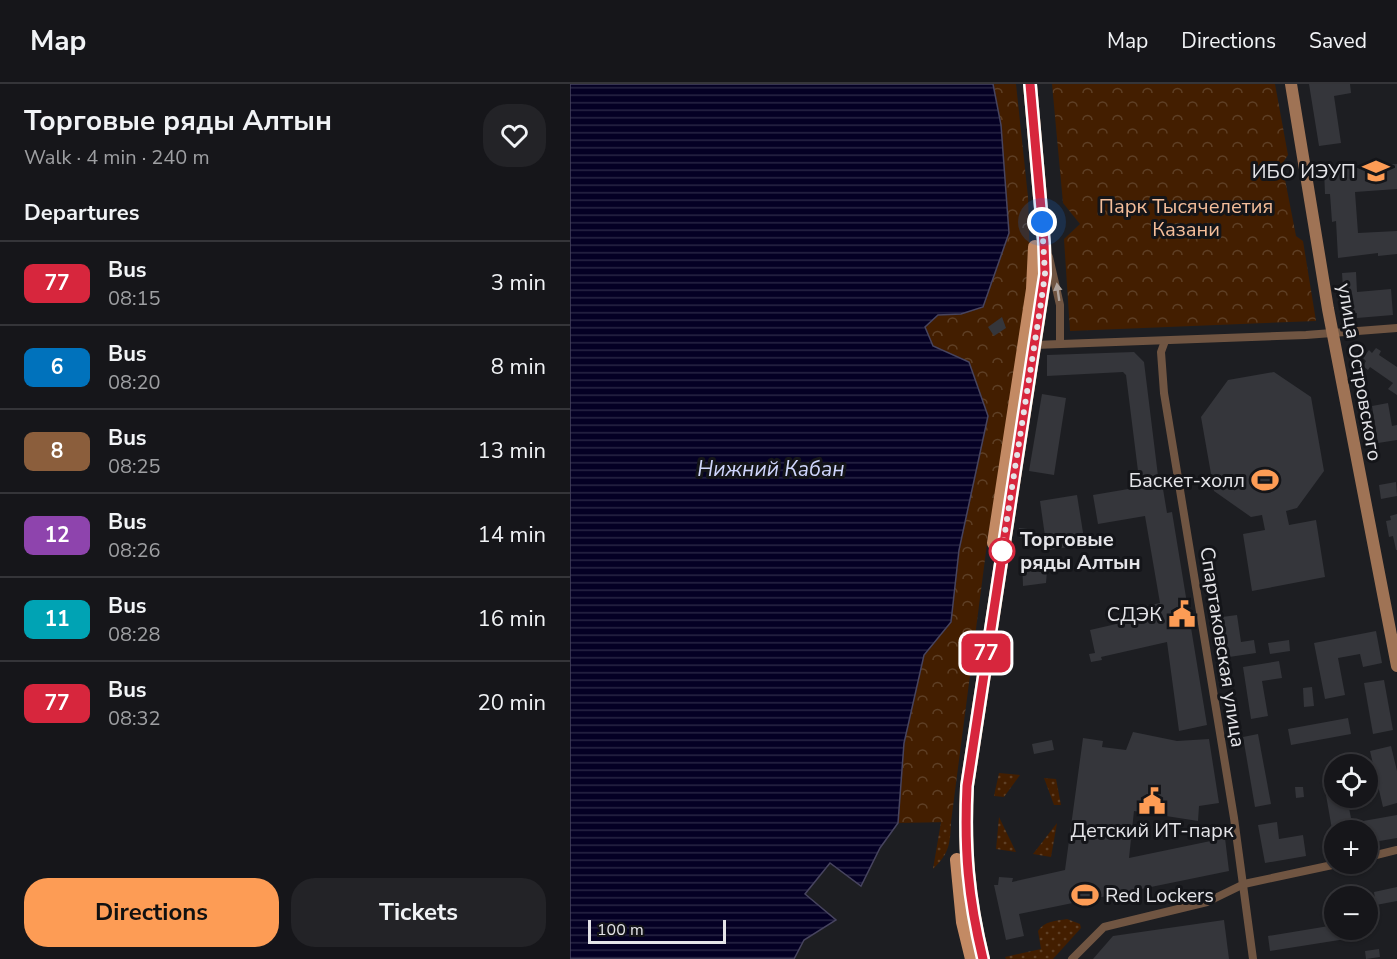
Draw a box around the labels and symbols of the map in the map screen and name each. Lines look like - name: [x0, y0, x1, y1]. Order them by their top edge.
- school or university icon: ИБО ИЭУП: [1361, 156, 1391, 186]
- place label: ИБО ИЭУП: [1252, 158, 1356, 185]
- park label: Парк Тысячелетия Казани: [1099, 193, 1273, 243]
- your location: [1027, 207, 1057, 237]
- street label: улица Островского: [1331, 281, 1388, 463]
- one-way arrow: [1053, 282, 1062, 301]
- water label: Нижний Кабан: [697, 455, 845, 483]
- sports icon: Баскет-холл: [1250, 465, 1280, 495]
- place label: Баскет-холл: [1129, 467, 1245, 494]
- place label: Торговые ряды Алтын: [1020, 526, 1141, 576]
- marker: Торговые ряды Алтын: [989, 538, 1015, 564]
- street label: Спартаковская улица: [1193, 545, 1252, 749]
- public building icon: СДЭК: [1167, 599, 1197, 629]
- place label: СДЭК: [1107, 601, 1162, 628]
- line badge: 77: [959, 634, 1013, 672]
- public building icon: Детский ИТ-парк: [1137, 786, 1167, 816]
- place label: Детский ИТ-парк: [1071, 817, 1234, 844]
- sports icon: Red Lockers: [1070, 880, 1100, 910]
- place label: Red Lockers: [1105, 882, 1214, 909]
- scale bar: [588, 917, 726, 944]

